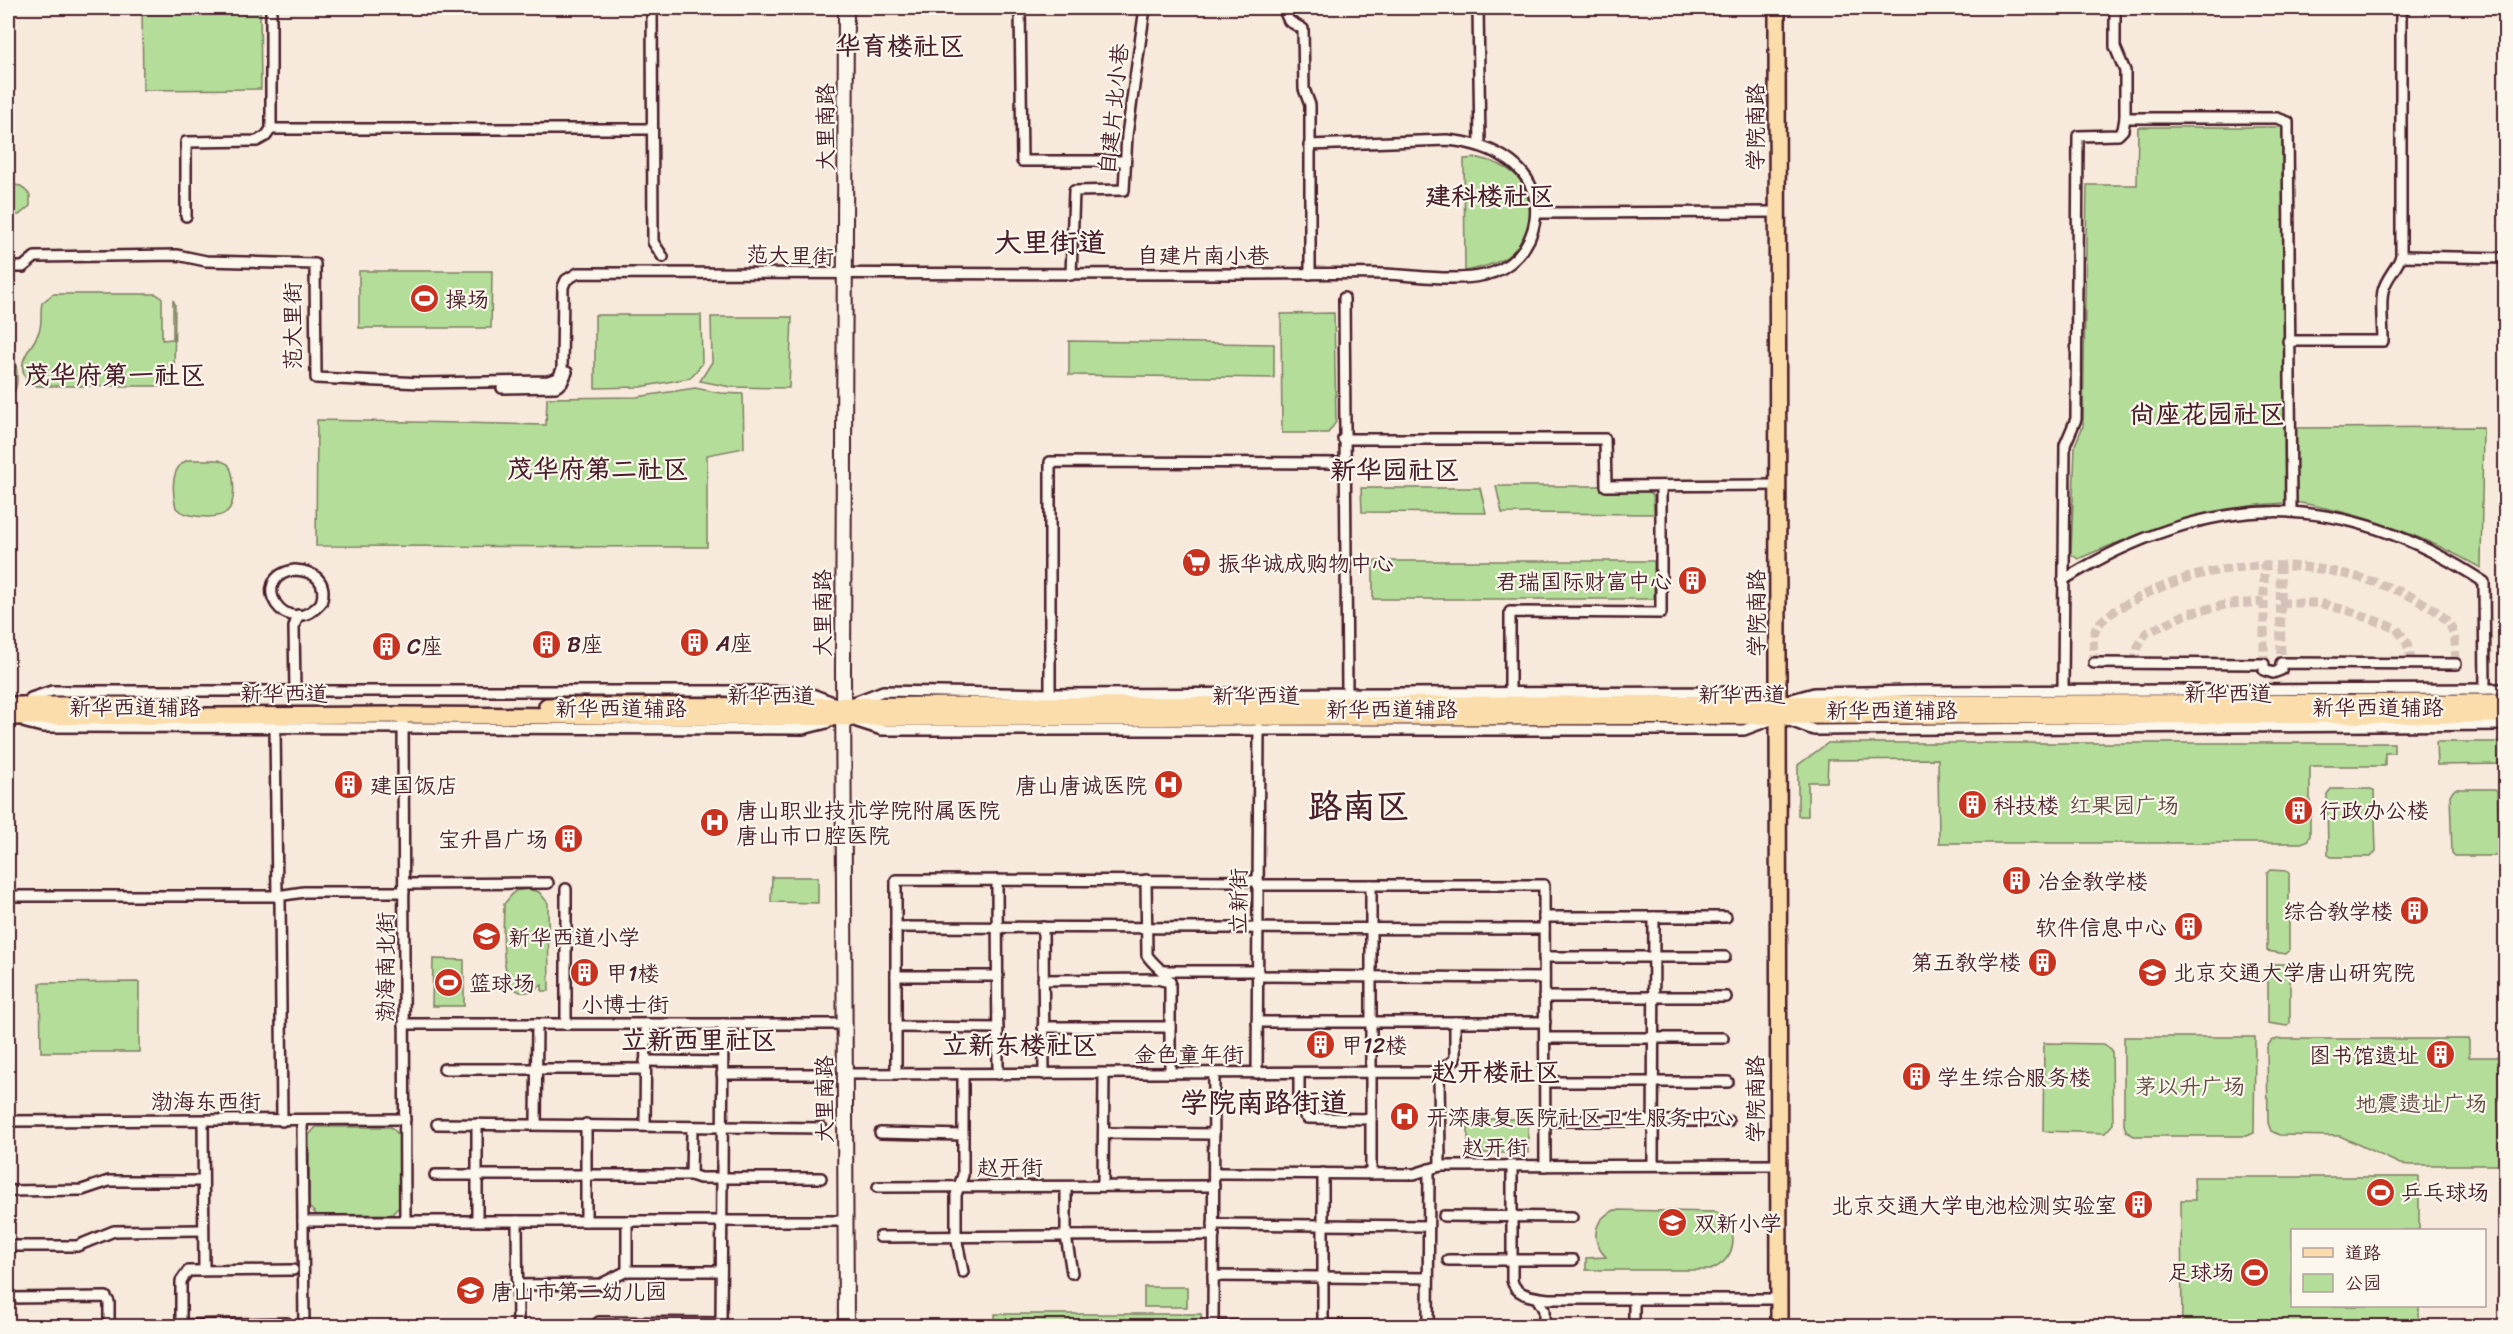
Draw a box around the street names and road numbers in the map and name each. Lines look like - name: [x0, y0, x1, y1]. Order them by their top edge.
- street label: 自建片北小巷: [1087, 41, 1140, 177]
- street label: 大里南路: [806, 83, 845, 171]
- street label: 学院南路: [1736, 83, 1775, 171]
- street label: 范大里街: [745, 234, 835, 277]
- street label: 自建片南小巷: [1137, 236, 1269, 275]
- street label: 范大里街: [273, 282, 312, 370]
- street label: 大里南路: [803, 569, 842, 657]
- street label: 学院南路: [1737, 569, 1776, 657]
- street label: 新华西道: [240, 674, 328, 713]
- street label: 新华西道: [2184, 674, 2272, 713]
- street label: 新华西道: [1698, 675, 1786, 714]
- street label: 新华西道: [727, 676, 815, 715]
- street label: 新华西道: [1212, 676, 1300, 715]
- street label: 新华西道辅路: [69, 688, 201, 727]
- street label: 新华西道辅路: [2312, 688, 2444, 727]
- street label: 新华西道辅路: [555, 689, 687, 728]
- street label: 新华西道辅路: [1326, 690, 1458, 729]
- street label: 新华西道辅路: [1826, 691, 1958, 730]
- street label: 立新街: [1219, 868, 1258, 934]
- street label: 渤海南北街: [366, 912, 405, 1022]
- street label: 小博士街: [581, 985, 669, 1024]
- street label: 金色童年街: [1134, 1035, 1244, 1074]
- street label: 大里南路: [805, 1055, 844, 1143]
- street label: 学院南路: [1736, 1055, 1775, 1143]
- street label: 渤海东西街: [151, 1082, 261, 1121]
- street label: 赵开街: [1462, 1128, 1528, 1167]
- street label: 赵开街: [977, 1148, 1043, 1187]

